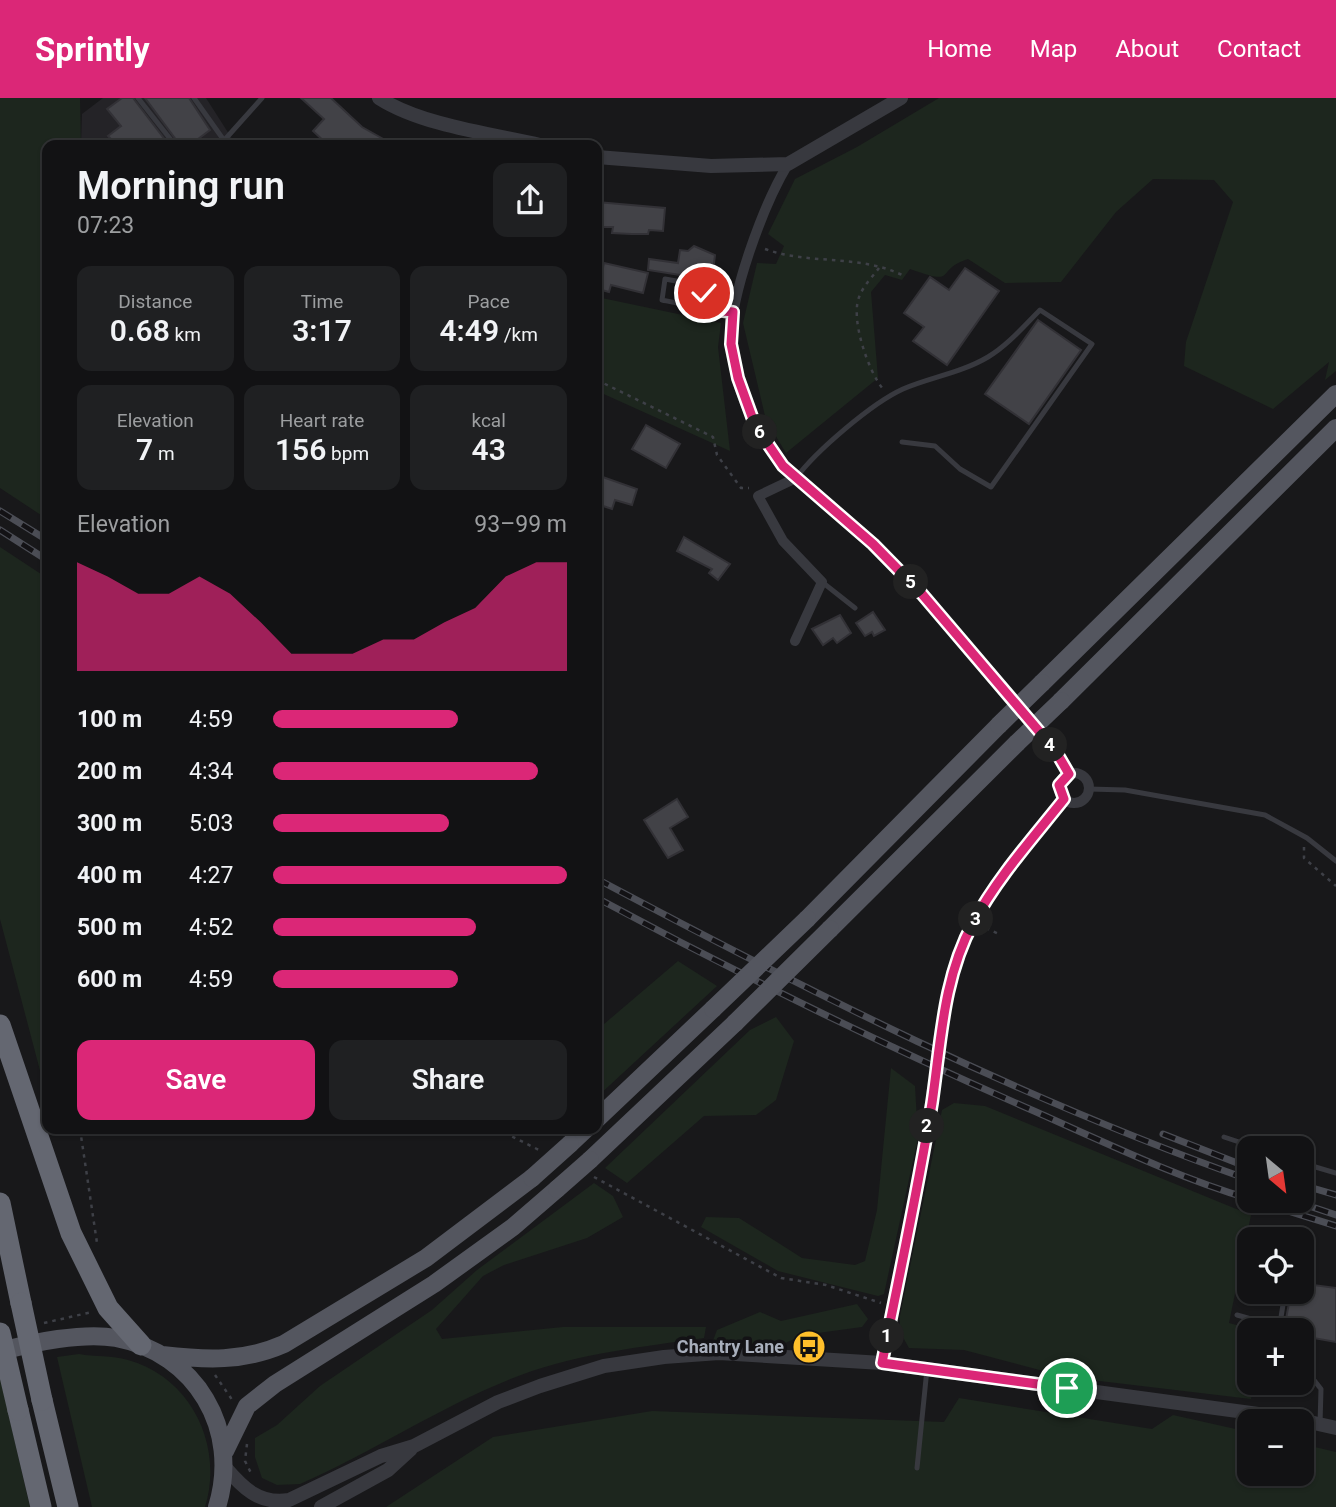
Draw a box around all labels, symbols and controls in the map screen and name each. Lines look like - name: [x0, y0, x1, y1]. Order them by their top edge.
- text: Sprintly: [35, 30, 150, 69]
- text: Home: [927, 35, 992, 63]
- text: Map: [1030, 35, 1077, 63]
- text: About: [1115, 35, 1179, 63]
- text: Contact: [1217, 35, 1301, 63]
- button: share: [493, 163, 567, 237]
- text: Morning run: [77, 164, 285, 208]
- text: 07:23: [77, 212, 134, 239]
- pin: [674, 263, 734, 323]
- icon: check: [685, 274, 723, 312]
- text: Distance: [118, 290, 192, 313]
- text: Time: [301, 290, 343, 313]
- text: Pace: [468, 290, 510, 313]
- text: 0.68: [110, 313, 170, 348]
- text: 3:17: [292, 313, 352, 348]
- text: 4:49: [439, 313, 499, 348]
- text: km: [170, 323, 201, 346]
- text: /km: [499, 323, 538, 346]
- text: Elevation: [117, 409, 194, 432]
- text: Heart rate: [280, 409, 364, 432]
- text: kcal: [471, 409, 506, 432]
- pin: 6: [742, 414, 778, 450]
- text: 6: [754, 420, 765, 443]
- text: 7: [136, 432, 153, 467]
- text: 156: [275, 432, 326, 467]
- text: 43: [472, 432, 506, 467]
- text: m: [153, 442, 175, 465]
- text: bpm: [326, 442, 369, 465]
- text: Elevation: [77, 511, 170, 538]
- text: 93–99 m: [474, 511, 567, 538]
- pin: 5: [894, 564, 928, 600]
- text: 5: [905, 570, 916, 593]
- text: 100 m: [77, 706, 142, 733]
- text: 4:59: [189, 706, 233, 733]
- pin: 4: [1032, 728, 1068, 762]
- text: 4: [1044, 733, 1055, 756]
- text: 200 m: [77, 758, 142, 785]
- text: 4:34: [189, 758, 233, 785]
- text: 300 m: [77, 810, 142, 837]
- text: 5:03: [189, 810, 233, 837]
- text: 400 m: [77, 862, 142, 889]
- text: 4:27: [189, 862, 233, 889]
- pin: 3: [958, 902, 993, 936]
- text: 3: [970, 907, 981, 930]
- text: 500 m: [77, 914, 142, 941]
- text: 4:52: [189, 914, 233, 941]
- text: 600 m: [77, 966, 142, 993]
- text: 4:59: [189, 966, 233, 993]
- button: Save: [77, 1040, 315, 1120]
- button: Share: [329, 1040, 567, 1120]
- pin: 2: [909, 1108, 944, 1144]
- text: 2: [921, 1114, 932, 1137]
- north arrow: [1237, 1136, 1314, 1213]
- map controls: [1237, 1136, 1314, 1486]
- button: locate: [1237, 1227, 1314, 1304]
- pin: 1: [870, 1318, 904, 1354]
- button: +: [1237, 1318, 1314, 1395]
- text: 1: [881, 1324, 892, 1347]
- bus stop icon: Chantry Lane: [790, 1328, 828, 1366]
- place label: Chantry Lane: [677, 1336, 784, 1357]
- pin: [1037, 1358, 1097, 1418]
- icon: arrive: [1048, 1369, 1086, 1407]
- button: −: [1237, 1409, 1314, 1486]

